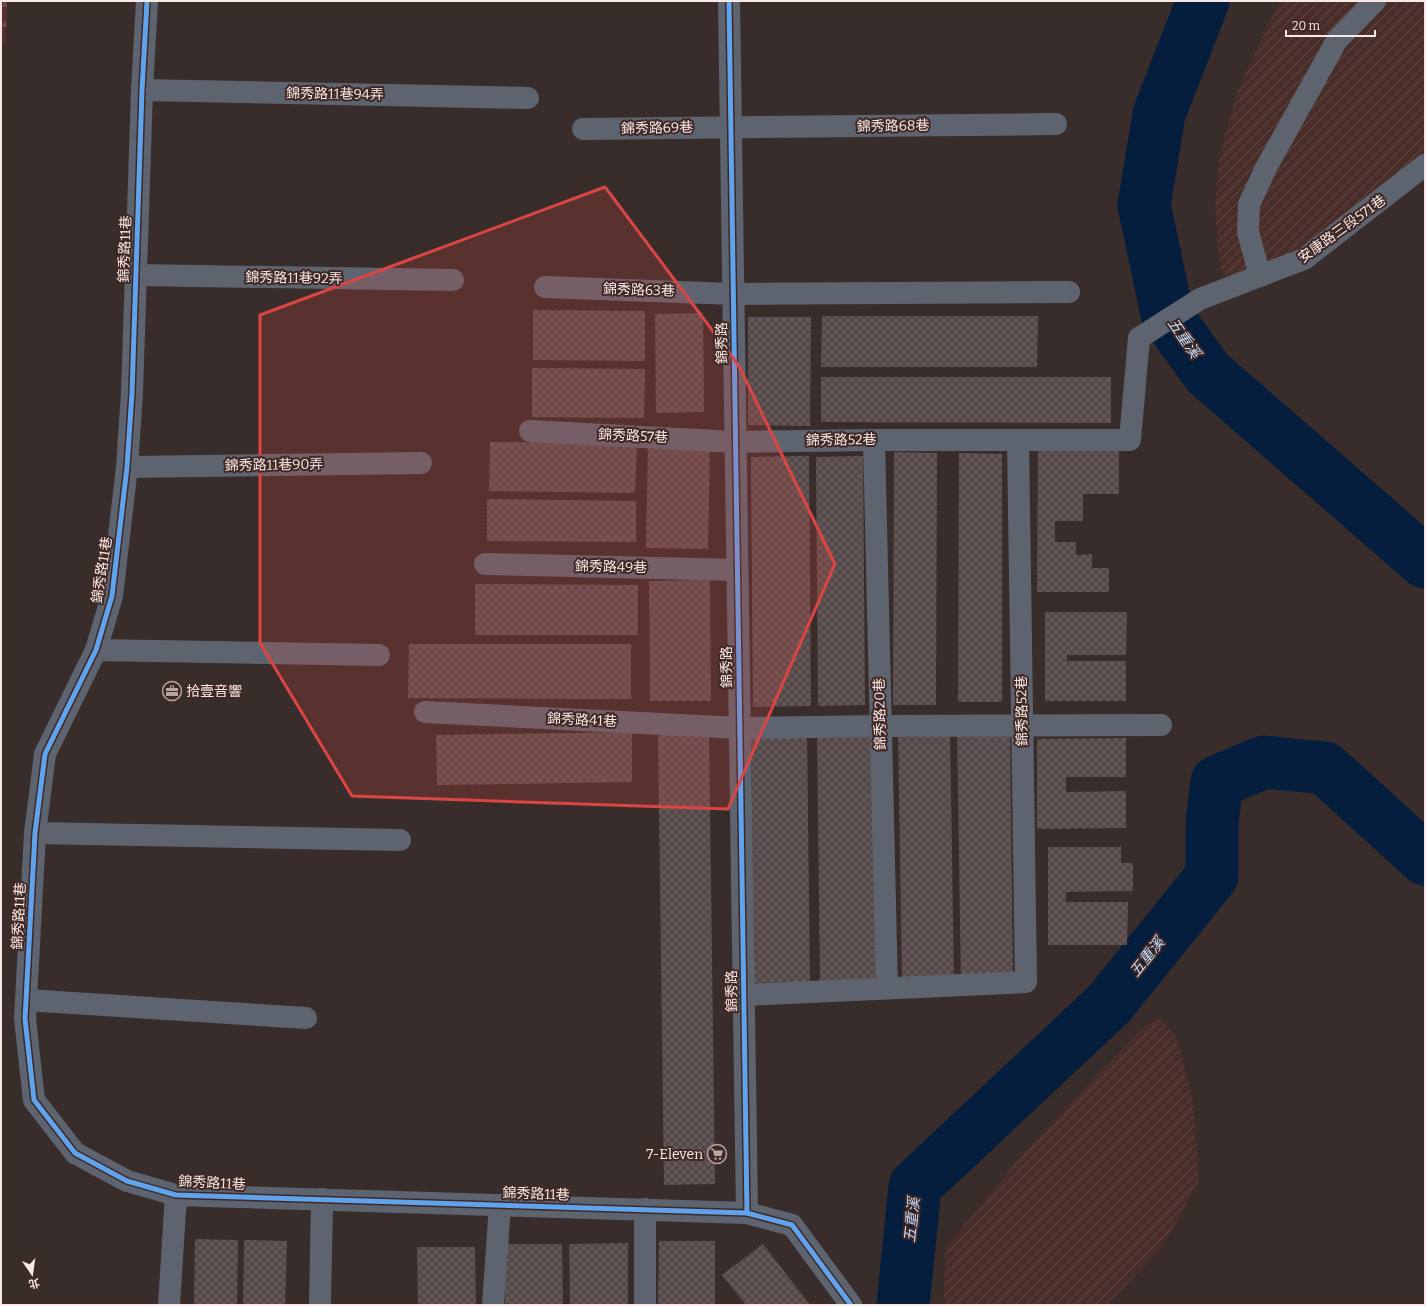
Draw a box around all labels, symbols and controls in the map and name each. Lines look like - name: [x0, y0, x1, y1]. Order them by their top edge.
- scale bar: [1286, 12, 1375, 38]
- text: 20 m: [1292, 19, 1321, 33]
- street label: 錦秀路11巷94弄: [286, 85, 384, 103]
- street label: 錦秀路68巷: [857, 117, 929, 135]
- street label: 錦秀路69巷: [621, 119, 693, 137]
- street label: 安康路三段571巷: [1295, 192, 1389, 266]
- street label: 錦秀路11巷: [115, 215, 135, 283]
- street label: 錦秀路11巷92弄: [245, 269, 343, 287]
- street label: 錦秀路63巷: [603, 280, 675, 300]
- water label: 五重溪: [1164, 314, 1205, 363]
- street label: 錦秀路: [713, 322, 731, 364]
- street label: 錦秀路57巷: [597, 426, 669, 446]
- street label: 錦秀路52巷: [805, 431, 877, 449]
- street label: 錦秀路11巷90弄: [225, 456, 323, 474]
- street label: 錦秀路11巷: [88, 535, 116, 605]
- street label: 錦秀路49巷: [575, 558, 647, 576]
- street label: 錦秀路: [718, 646, 736, 688]
- street label: 錦秀路52巷: [1013, 675, 1031, 747]
- street label: 錦秀路20巷: [871, 678, 889, 750]
- office icon: 拾壹音響: [161, 680, 183, 702]
- place label: 拾壹音響: [186, 683, 242, 700]
- street label: 錦秀路41巷: [547, 710, 617, 730]
- street label: 錦秀路11巷: [9, 882, 29, 950]
- water label: 五重溪: [1126, 932, 1169, 980]
- street label: 錦秀路: [723, 970, 741, 1012]
- supermarket icon: 7-Eleven: [706, 1143, 728, 1165]
- place label: 7-Eleven: [646, 1146, 703, 1163]
- street label: 錦秀路11巷: [178, 1173, 246, 1193]
- street label: 錦秀路11巷: [502, 1184, 570, 1204]
- water label: 五重溪: [901, 1195, 924, 1243]
- north arrow: [12, 1254, 52, 1294]
- text: 北: [27, 1276, 41, 1291]

